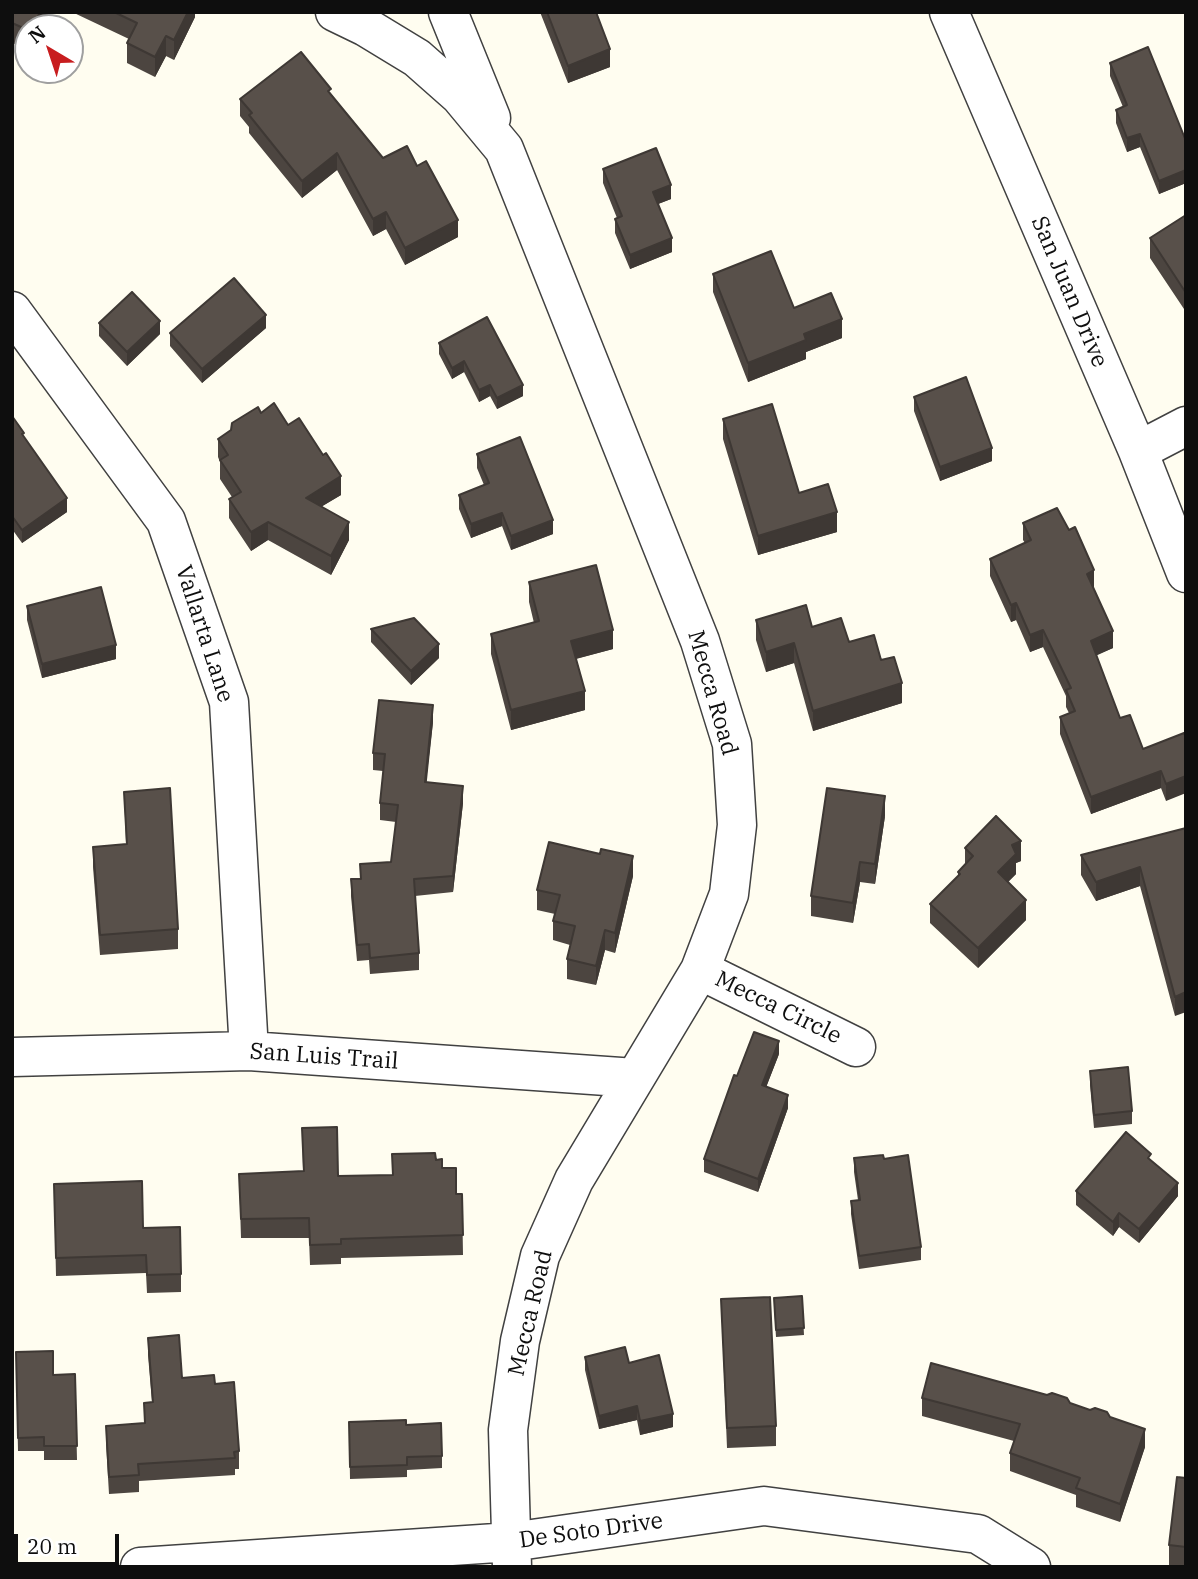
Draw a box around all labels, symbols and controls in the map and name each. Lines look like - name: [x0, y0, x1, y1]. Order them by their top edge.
- north arrow: [14, 14, 84, 84]
- text: N: [24, 20, 50, 48]
- street label: San Juan Drive: [1025, 212, 1113, 372]
- street label: Vallarta Lane: [169, 562, 239, 706]
- street label: Mecca Road: [681, 627, 743, 759]
- street label: Mecca Circle: [710, 966, 846, 1050]
- street label: San Luis Trail: [249, 1038, 399, 1076]
- street label: Mecca Road: [503, 1247, 559, 1379]
- street label: De Soto Drive: [517, 1507, 665, 1555]
- scale bar: [18, 1520, 122, 1564]
- text: 20 m: [27, 1532, 77, 1560]

